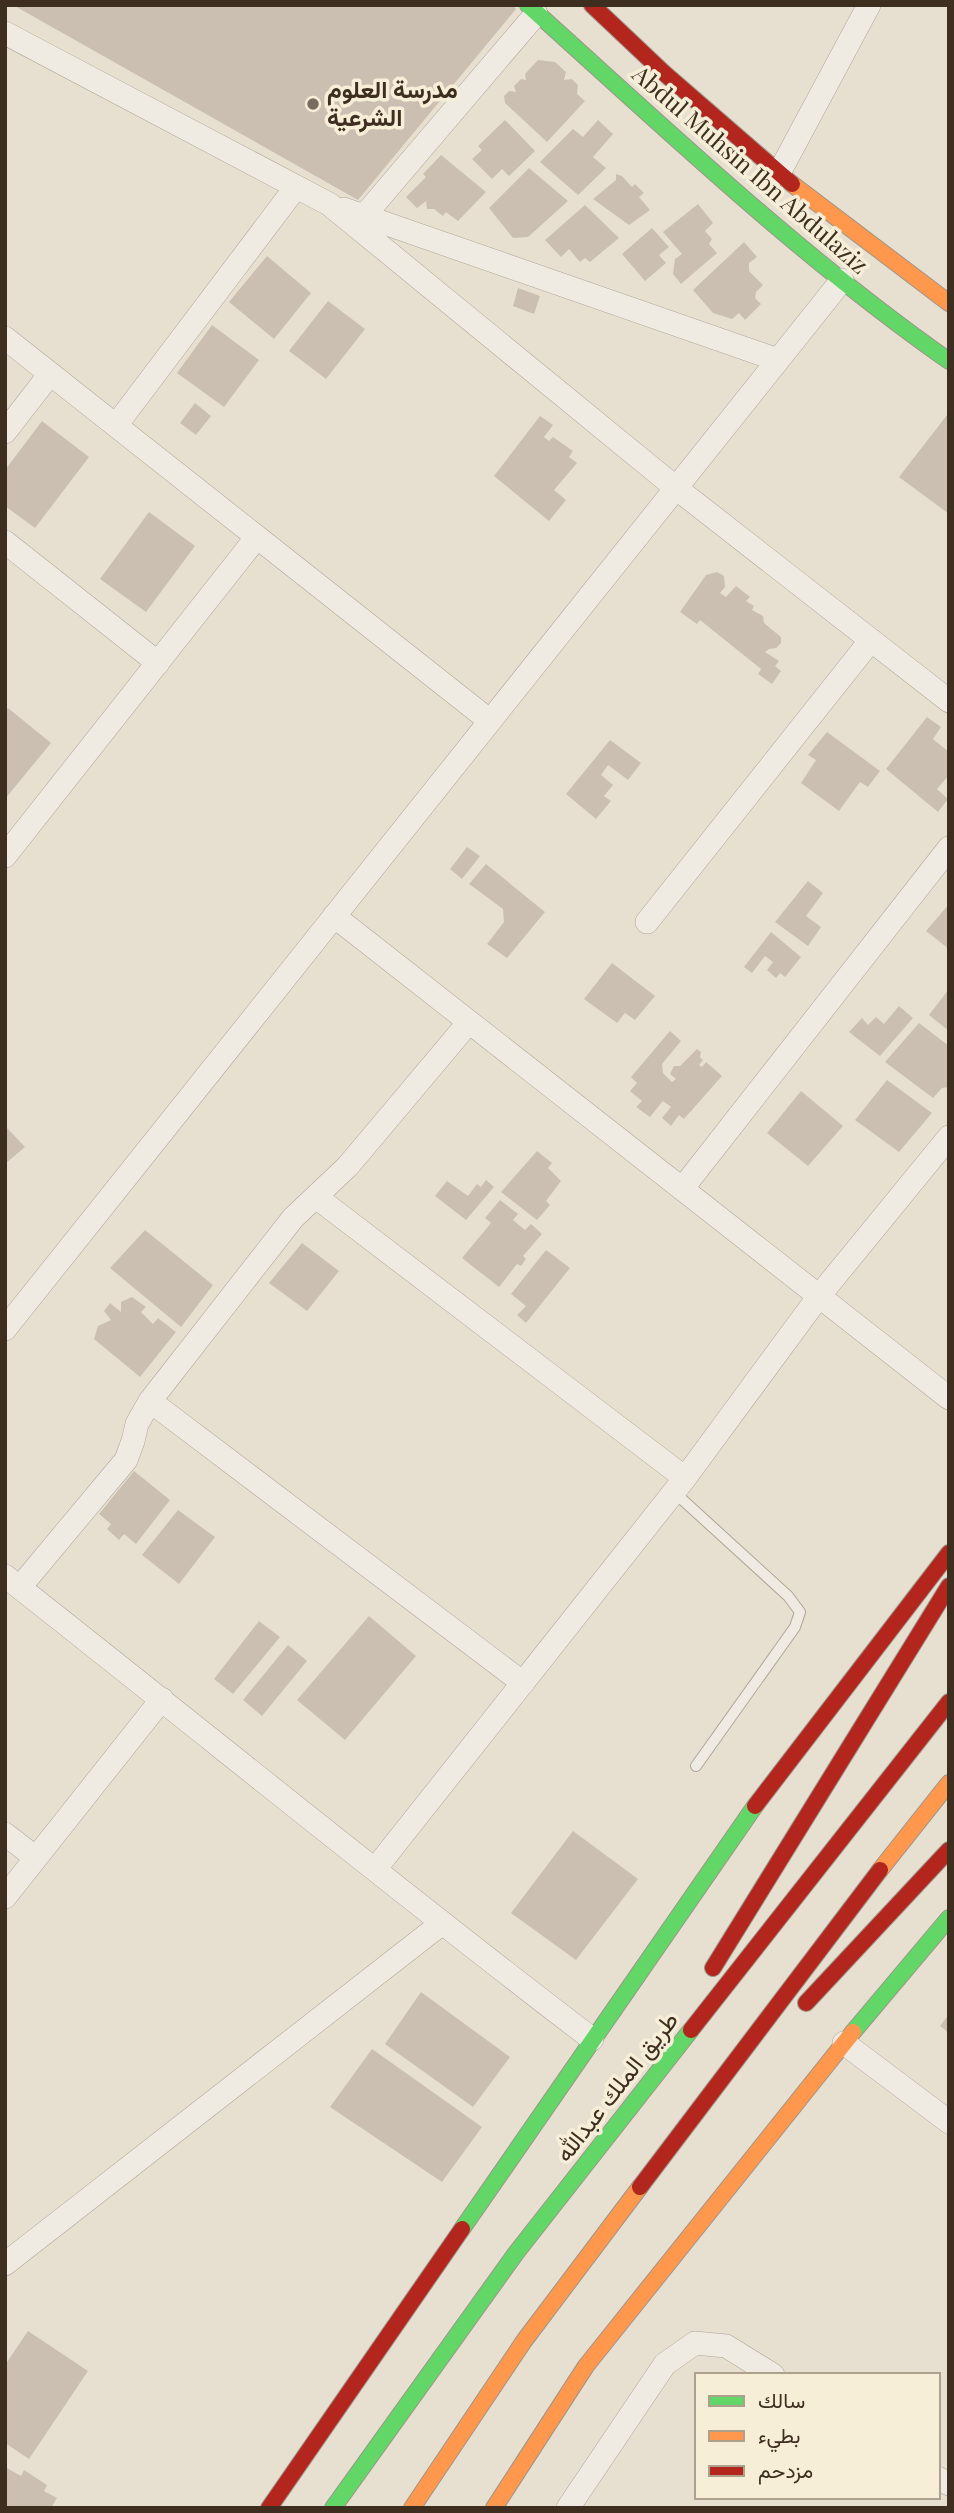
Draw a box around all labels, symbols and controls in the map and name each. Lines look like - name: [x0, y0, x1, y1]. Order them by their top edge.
- street label: Abdul Muhsin Ibn Abdulaziz: [626, 57, 876, 280]
- place label: مدرسة العلوم الشرعية: [327, 72, 458, 133]
- marker: مدرسة العلوم الشرعية: [305, 96, 321, 112]
- street label: طريق الملك عبدالله: [547, 2004, 685, 2168]
- legend: [695, 2373, 940, 2499]
- text: سالك: [758, 2385, 805, 2413]
- text: بطيء: [758, 2420, 801, 2453]
- text: مزدحم: [758, 2455, 813, 2485]

